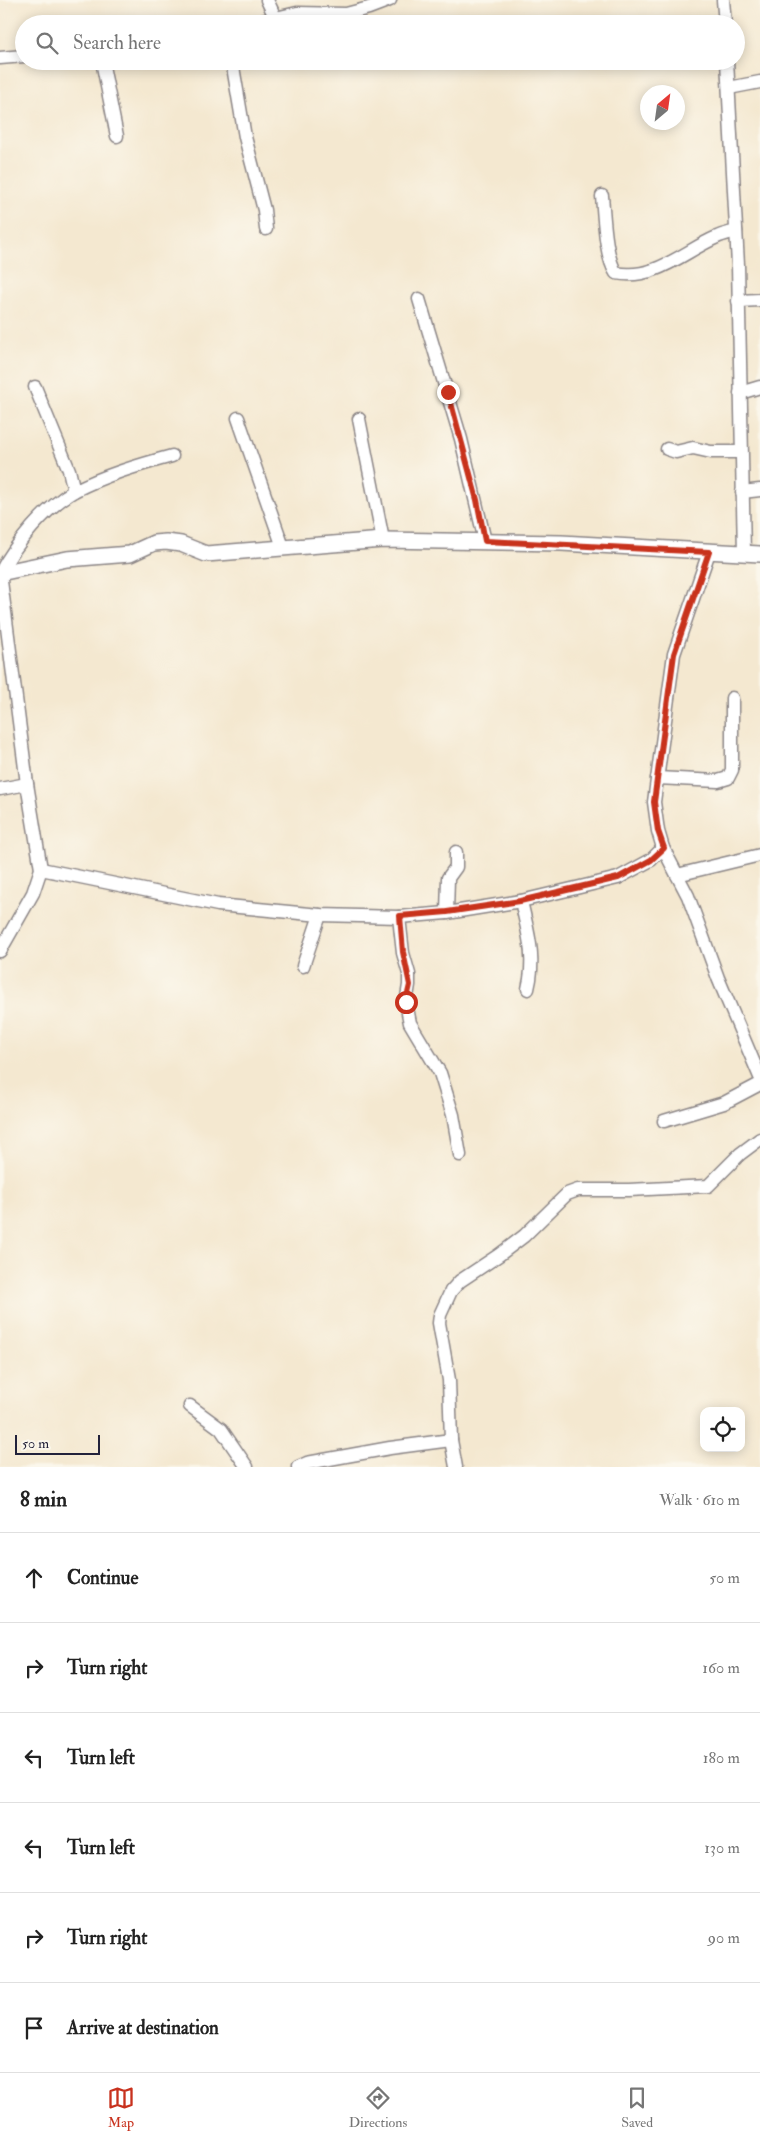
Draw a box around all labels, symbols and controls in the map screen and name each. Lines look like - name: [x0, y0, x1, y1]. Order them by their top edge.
- search box: [15, 15, 745, 70]
- icon: search: [33, 29, 61, 57]
- text: Search here: [73, 31, 161, 55]
- north arrow: [640, 85, 685, 130]
- route end: [437, 381, 460, 404]
- route start: [395, 991, 418, 1014]
- map controls: [700, 1407, 745, 1452]
- button: locate: [700, 1407, 745, 1452]
- scale bar: [15, 1432, 100, 1455]
- text: 50 m: [22, 1435, 49, 1452]
- text: 8 min: [20, 1486, 67, 1513]
- text: Walk · 610 m: [659, 1490, 740, 1510]
- icon: ahead: [20, 1564, 48, 1592]
- text: Continue: [67, 1566, 138, 1590]
- text: 50 m: [709, 1568, 740, 1588]
- icon: right: [20, 1654, 48, 1682]
- text: Turn right: [67, 1656, 147, 1680]
- text: 160 m: [702, 1658, 740, 1678]
- icon: left: [20, 1744, 48, 1772]
- text: Turn left: [67, 1746, 135, 1770]
- text: 180 m: [703, 1748, 740, 1768]
- icon: left: [20, 1834, 48, 1862]
- text: Turn left: [67, 1836, 135, 1860]
- text: 130 m: [704, 1838, 740, 1858]
- icon: right: [20, 1924, 48, 1952]
- text: Turn right: [67, 1926, 147, 1950]
- text: 90 m: [708, 1928, 740, 1948]
- icon: arrive: [20, 2014, 48, 2042]
- text: Arrive at destination: [67, 2016, 219, 2040]
- tab: Map: [107, 2084, 135, 2131]
- tab: Directions: [349, 2084, 407, 2131]
- tab: Saved: [621, 2084, 653, 2131]

